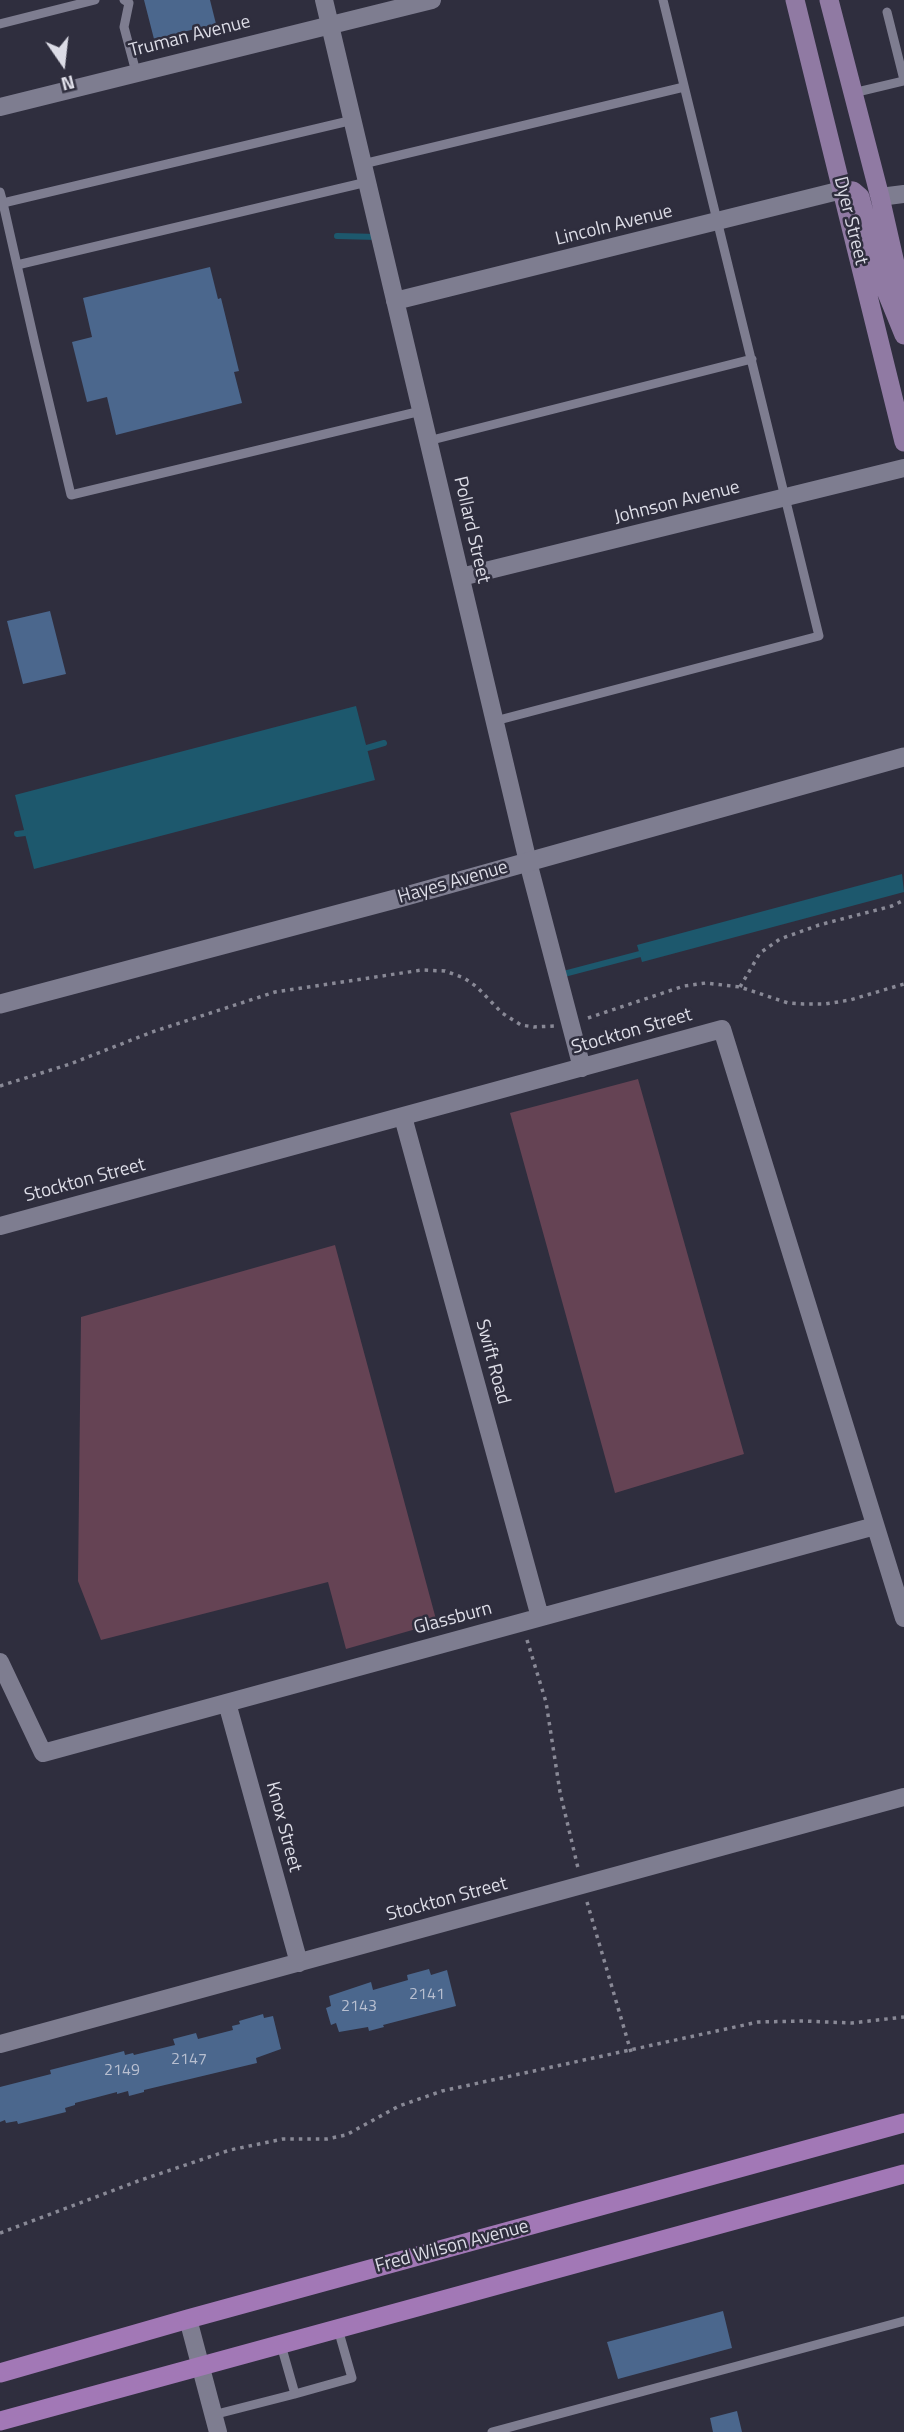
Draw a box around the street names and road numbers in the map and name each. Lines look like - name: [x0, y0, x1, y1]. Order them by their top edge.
- street label: Truman Avenue: [127, 11, 253, 63]
- street label: Dyer Street: [828, 174, 872, 268]
- street label: Lincoln Avenue: [553, 200, 675, 252]
- street label: Pollard Street: [448, 474, 494, 586]
- street label: Johnson Avenue: [612, 476, 742, 530]
- street label: Hayes Avenue: [395, 856, 511, 910]
- street label: Stockton Street: [569, 1004, 695, 1060]
- street label: Stockton Street: [22, 1154, 148, 1208]
- street label: Swift Road: [470, 1317, 514, 1407]
- street label: Glassburn: [411, 1598, 495, 1640]
- street label: Knox Street: [260, 1779, 306, 1875]
- street label: Stockton Street: [384, 1873, 510, 1927]
- street label: Fred Wilson Avenue: [373, 2216, 531, 2278]

